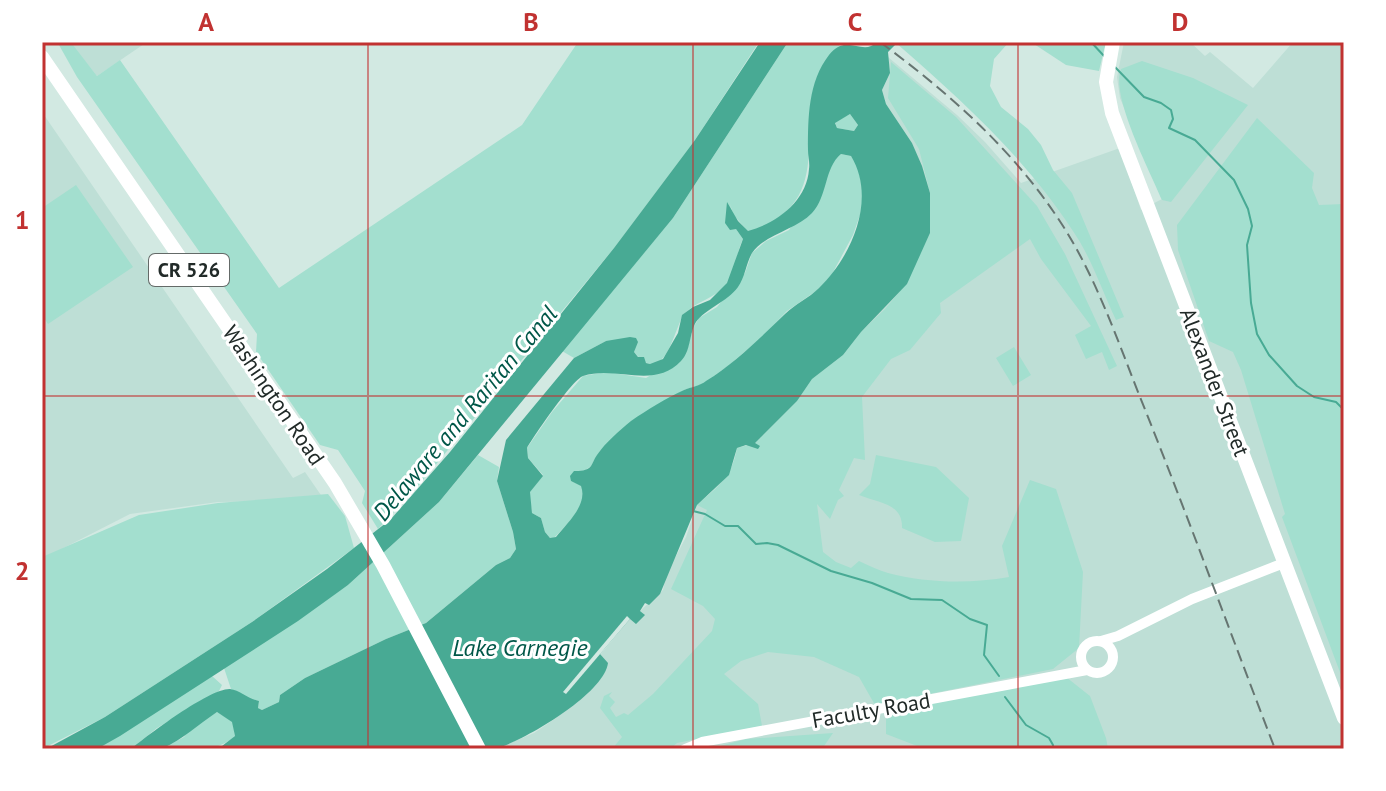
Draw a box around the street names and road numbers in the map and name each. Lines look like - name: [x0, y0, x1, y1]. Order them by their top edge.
- road number: CR 526: [149, 254, 229, 286]
- street label: Alexander Street: [1174, 304, 1256, 461]
- street label: Washington Road: [217, 320, 331, 470]
- street label: Faculty Road: [810, 686, 932, 734]

